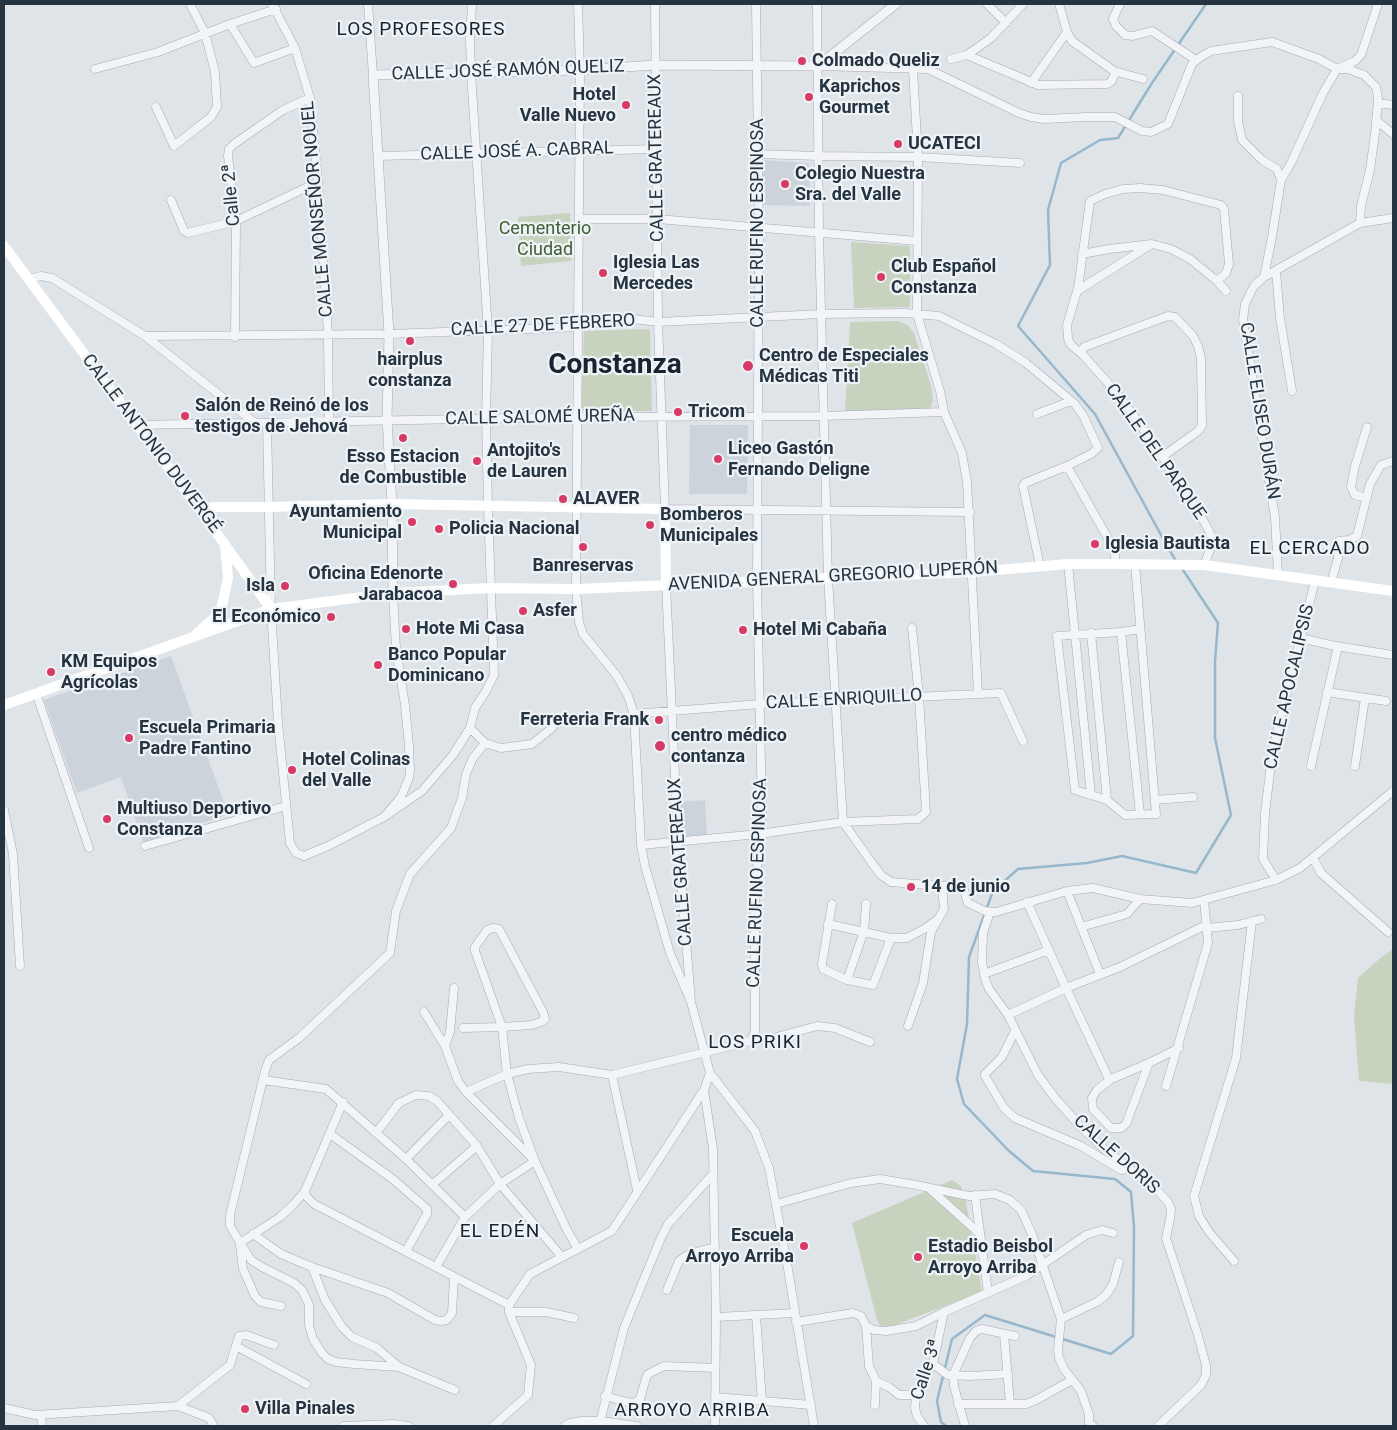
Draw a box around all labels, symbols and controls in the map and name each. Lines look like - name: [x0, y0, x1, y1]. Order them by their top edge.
- district label: LOS PROFESORES: [335, 19, 507, 41]
- place label: Colmado Queliz: [812, 50, 940, 72]
- marker: Colmado Queliz: [796, 55, 808, 67]
- street label: CALLE JOSÉ RAMÓN QUELIZ: [391, 56, 625, 86]
- street label: CALLE GRATEREAUX: [645, 74, 669, 242]
- place label: Kaprichos Gourmet: [819, 76, 900, 118]
- place label: Hotel Valle Nuevo: [520, 84, 616, 126]
- marker: Kaprichos Gourmet: [803, 91, 815, 103]
- marker: Hotel Valle Nuevo: [620, 99, 632, 111]
- street label: CALLE MONSEÑOR NOUEL: [298, 100, 338, 318]
- street label: CALLE RUFINO ESPINOSA: [747, 118, 769, 328]
- place label: UCATECI: [908, 133, 981, 155]
- street label: CALLE JOSÉ A. CABRAL: [420, 138, 614, 166]
- marker: UCATECI: [892, 138, 904, 150]
- street label: Calle 2ª: [219, 163, 245, 227]
- place label: Colegio Nuestra Sra. del Valle: [795, 163, 925, 205]
- marker: Colegio Nuestra Sra. del Valle: [779, 178, 791, 190]
- park label: Cementerio Ciudad: [499, 218, 591, 260]
- place label: Iglesia Las Mercedes: [613, 252, 700, 294]
- place label: Club Español Constanza: [891, 256, 996, 298]
- marker: Iglesia Las Mercedes: [597, 267, 609, 279]
- marker: Club Español Constanza: [875, 271, 887, 283]
- street label: CALLE 27 DE FEBRERO: [450, 310, 636, 342]
- street label: CALLE ELISEO DURÁN: [1234, 321, 1284, 501]
- marker: hairplus constanza: [404, 335, 416, 347]
- place label: Centro de Especiales Médicas Titi: [759, 345, 929, 388]
- place label: hairplus constanza: [368, 349, 452, 392]
- district label: Constanza: [548, 349, 682, 383]
- street label: CALLE ANTONIO DUVERGÉ: [77, 350, 225, 538]
- marker: Centro de Especiales Médicas Titi: [741, 359, 755, 373]
- street label: CALLE DEL PARQUE: [1100, 380, 1210, 524]
- place label: Salón de Reinó de los testigos de Jehová: [195, 395, 369, 438]
- place label: Tricom: [688, 401, 745, 423]
- street label: CALLE SALOMÉ UREÑA: [445, 406, 635, 430]
- marker: Tricom: [672, 406, 684, 418]
- marker: Salón de Reinó de los testigos de Jehová: [179, 410, 191, 422]
- marker: Esso Estacion de Combustible: [397, 432, 409, 444]
- place label: Liceo Gastón Fernando Deligne: [728, 438, 870, 480]
- place label: Antojito's de Lauren: [487, 440, 567, 482]
- place label: Esso Estacion de Combustible: [340, 446, 466, 488]
- marker: Liceo Gastón Fernando Deligne: [712, 453, 724, 465]
- marker: Antojito's de Lauren: [471, 455, 483, 467]
- place label: ALAVER: [573, 488, 640, 510]
- marker: ALAVER: [557, 493, 569, 505]
- place label: Ayuntamiento Municipal: [289, 501, 402, 544]
- place label: Bomberos Municipales: [660, 504, 758, 546]
- marker: Ayuntamiento Municipal: [406, 516, 418, 528]
- place label: Policia Nacional: [449, 518, 580, 540]
- marker: Bomberos Municipales: [644, 519, 656, 531]
- marker: Policia Nacional: [433, 523, 445, 535]
- place label: Iglesia Bautista: [1105, 533, 1230, 555]
- marker: Iglesia Bautista: [1089, 538, 1101, 550]
- district label: EL CERCADO: [1248, 538, 1372, 560]
- marker: Banreservas: [577, 541, 589, 553]
- place label: Banreservas: [533, 555, 633, 577]
- street label: AVENIDA GENERAL GREGORIO LUPERÓN: [667, 558, 999, 596]
- place label: Oficina Edenorte Jarabacoa: [308, 563, 443, 606]
- place label: Isla: [246, 575, 275, 597]
- marker: Oficina Edenorte Jarabacoa: [447, 578, 459, 590]
- marker: Isla: [279, 580, 291, 592]
- place label: Asfer: [533, 600, 577, 622]
- street label: CALLE APOCALIPSIS: [1261, 602, 1319, 772]
- marker: Asfer: [517, 605, 529, 617]
- place label: El Económico: [212, 606, 321, 628]
- marker: El Económico: [325, 611, 337, 623]
- place label: Hote Mi Casa: [416, 618, 524, 640]
- place label: Hotel Mi Cabaña: [753, 619, 887, 641]
- marker: Hote Mi Casa: [400, 623, 412, 635]
- marker: Hotel Mi Cabaña: [737, 624, 749, 636]
- place label: Banco Popular Dominicano: [388, 644, 506, 686]
- place label: KM Equipos Agrícolas: [61, 651, 157, 694]
- marker: Banco Popular Dominicano: [372, 659, 384, 671]
- marker: KM Equipos Agrícolas: [45, 666, 57, 678]
- street label: CALLE ENRIQUILLO: [765, 685, 923, 715]
- place label: Ferreteria Frank: [520, 709, 649, 731]
- marker: Ferreteria Frank: [653, 714, 665, 726]
- place label: Escuela Primaria Padre Fantino: [139, 717, 276, 760]
- place label: centro médico contanza: [671, 725, 787, 768]
- marker: Escuela Primaria Padre Fantino: [123, 732, 135, 744]
- marker: centro médico contanza: [653, 739, 667, 753]
- place label: Hotel Colinas del Valle: [302, 749, 410, 792]
- marker: Hotel Colinas del Valle: [286, 764, 298, 776]
- street label: CALLE GRATEREAUX: [664, 777, 698, 947]
- street label: CALLE RUFINO ESPINOSA: [744, 778, 772, 988]
- place label: Multiuso Deportivo Constanza: [117, 798, 271, 841]
- marker: Multiuso Deportivo Constanza: [101, 813, 113, 825]
- place label: 14 de junio: [921, 876, 1010, 898]
- marker: 14 de junio: [905, 881, 917, 893]
- district label: LOS PRIKI: [707, 1032, 803, 1054]
- street label: CALLE DORIS: [1068, 1111, 1164, 1199]
- district label: EL EDÉN: [459, 1221, 541, 1243]
- place label: Escuela Arroyo Arriba: [686, 1225, 794, 1268]
- place label: Estadio Beisbol Arroyo Arriba: [928, 1236, 1053, 1278]
- marker: Escuela Arroyo Arriba: [798, 1240, 810, 1252]
- marker: Estadio Beisbol Arroyo Arriba: [912, 1251, 924, 1263]
- street label: Calle 3ª: [907, 1337, 947, 1403]
- place label: Villa Pinales: [255, 1398, 355, 1420]
- district label: ARROYO ARRIBA: [613, 1400, 771, 1422]
- marker: Villa Pinales: [239, 1403, 251, 1415]

